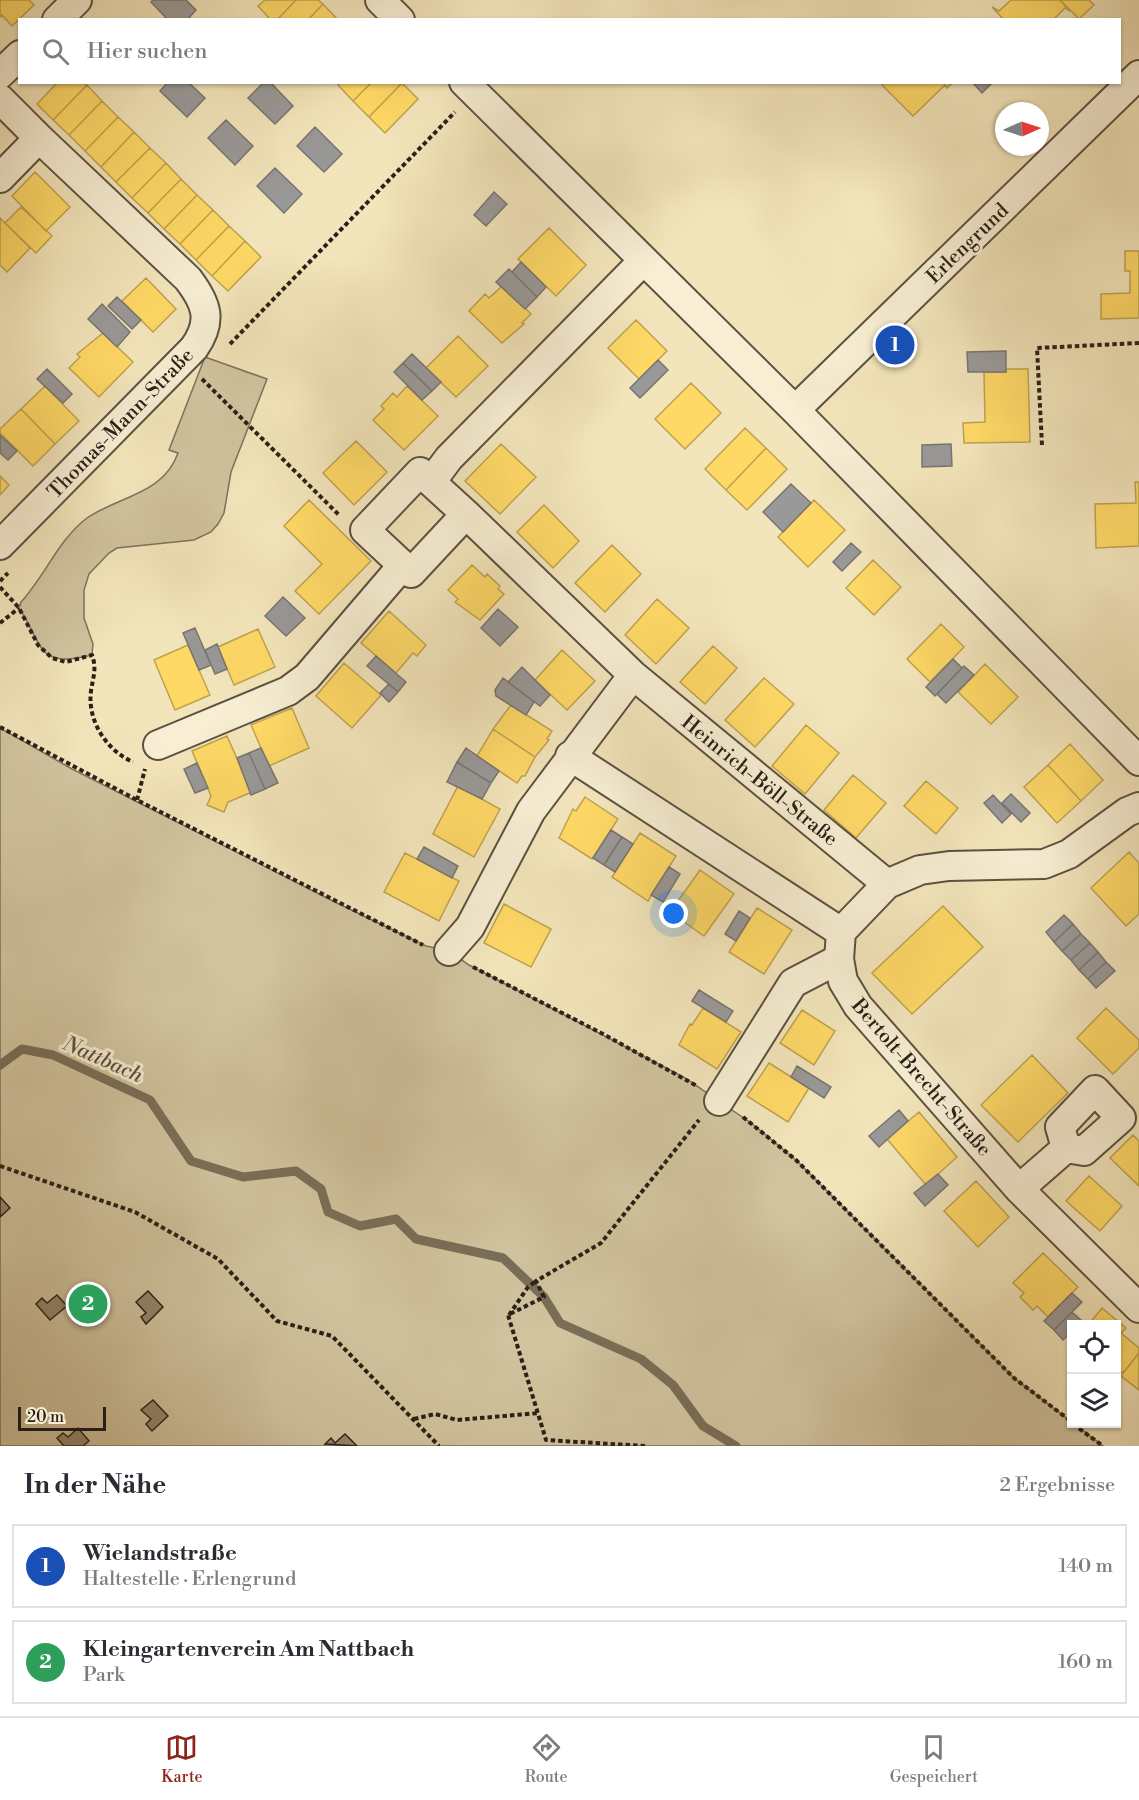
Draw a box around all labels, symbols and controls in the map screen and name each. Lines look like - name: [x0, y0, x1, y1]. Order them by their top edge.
- search box: [18, 18, 1121, 84]
- icon: search: [39, 35, 72, 68]
- text: Hier suchen: [87, 38, 207, 65]
- north arrow: [995, 102, 1049, 156]
- street label: Erlengrund: [922, 198, 1015, 289]
- pin: 1: [876, 322, 914, 368]
- street label: Thomas-Mann-Straße: [43, 344, 199, 505]
- street label: Heinrich-Böll-Straße: [676, 710, 842, 852]
- your location: [659, 899, 688, 928]
- street label: Bertolt-Brecht-Straße: [845, 993, 996, 1162]
- water label: Nattbach: [58, 1030, 147, 1089]
- pin: 2: [68, 1282, 107, 1326]
- map controls: [1067, 1320, 1121, 1428]
- button: locate: [1067, 1320, 1121, 1374]
- button: layers: [1067, 1374, 1121, 1428]
- scale bar: [18, 1404, 106, 1432]
- text: 20 m: [27, 1407, 64, 1427]
- text: In der Nähe: [24, 1469, 166, 1501]
- text: 2 Ergebnisse: [999, 1473, 1115, 1498]
- text: Wielandstraße: [83, 1540, 237, 1567]
- text: 1: [41, 1554, 50, 1579]
- text: 140 m: [1058, 1554, 1113, 1579]
- text: Haltestelle · Erlengrund: [83, 1567, 296, 1592]
- text: Kleingartenverein Am Nattbach: [83, 1636, 414, 1663]
- text: 2: [39, 1650, 52, 1675]
- text: 160 m: [1058, 1650, 1113, 1675]
- text: Park: [83, 1663, 125, 1688]
- tab: Karte: [161, 1731, 203, 1787]
- tab: Route: [525, 1731, 567, 1787]
- tab: Gespeichert: [890, 1731, 978, 1787]

